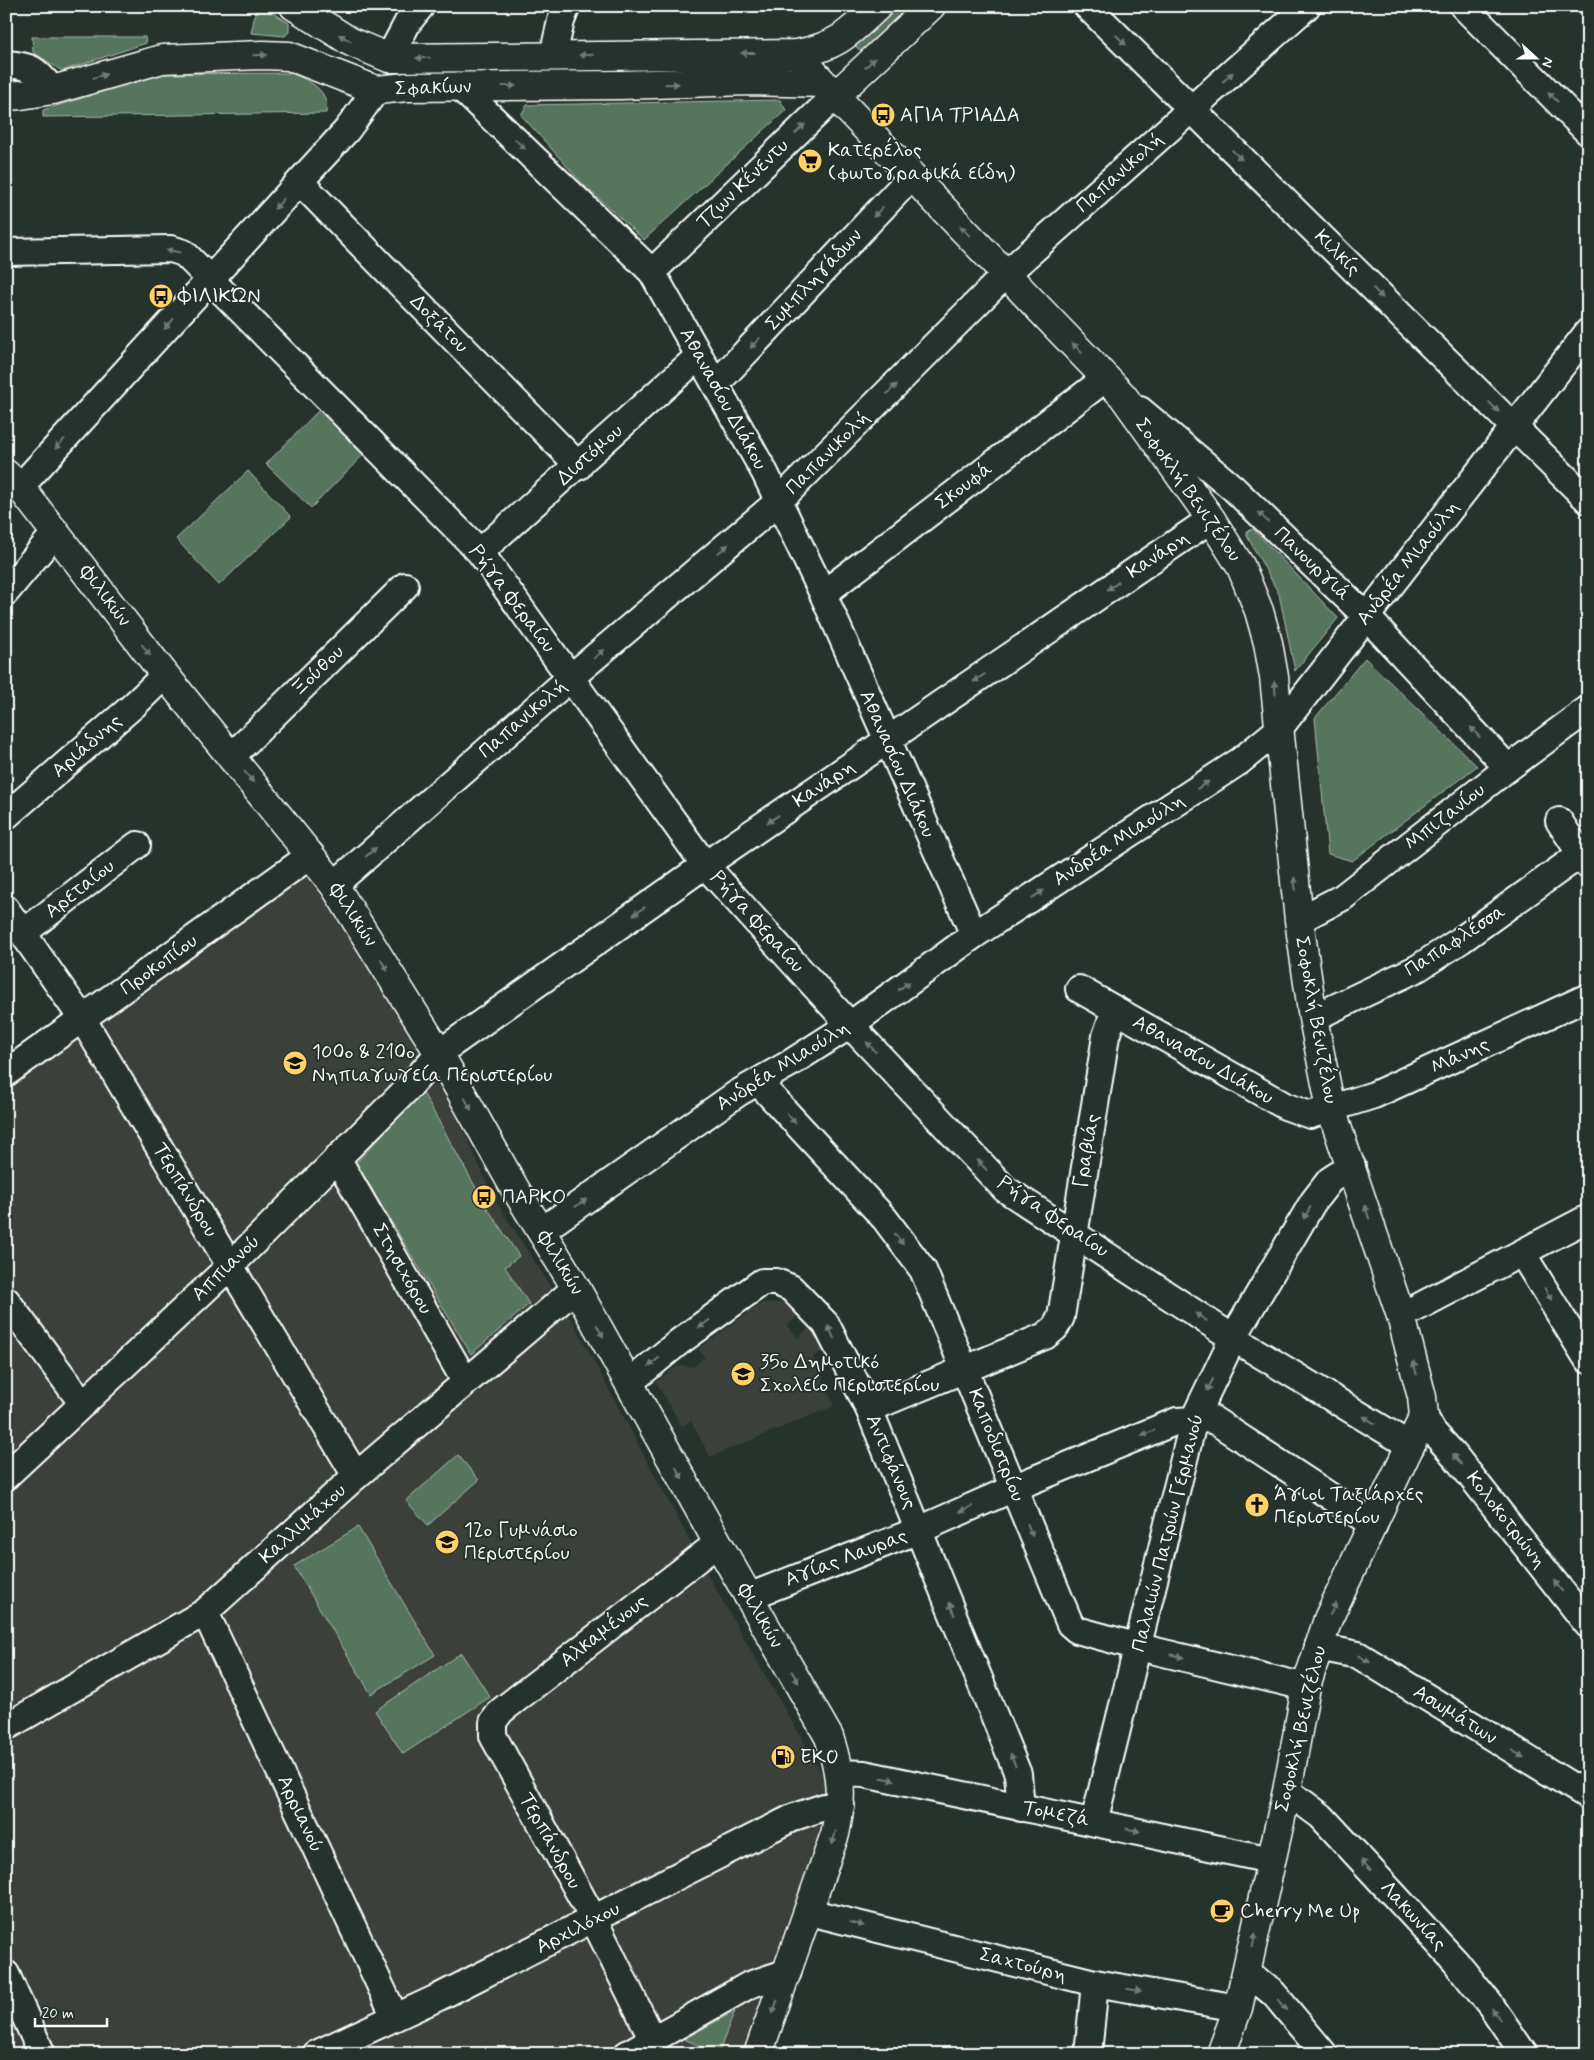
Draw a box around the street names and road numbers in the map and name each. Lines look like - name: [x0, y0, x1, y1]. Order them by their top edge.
- street label: Σφακίων: [394, 73, 472, 103]
- street label: Παπανικολή: [1070, 126, 1170, 220]
- street label: Τζων Κένεντυ: [691, 133, 795, 235]
- street label: Συμπληγάδων: [760, 223, 869, 337]
- street label: Κιλκίς: [1308, 224, 1366, 282]
- street label: Δοξάτου: [404, 289, 474, 359]
- street label: Αθανασίου Διάκου: [673, 323, 773, 475]
- street label: Παπανικολή: [780, 405, 876, 501]
- street label: Σοφοκλή Βενιζέλου: [1128, 413, 1248, 567]
- street label: Διστόμου: [551, 418, 629, 492]
- street label: Σκουφά: [930, 455, 998, 516]
- street label: Ανδρέα Μιαούλη: [1350, 495, 1466, 631]
- street label: Πανουργιά: [1268, 521, 1357, 608]
- street label: Κανάρη: [1122, 524, 1194, 586]
- street label: Ρήγα Φεραίου: [462, 539, 562, 659]
- street label: Φιλικών: [72, 559, 137, 633]
- street label: Ξούθου: [286, 639, 350, 703]
- street label: Παπανικολή: [473, 673, 573, 765]
- street label: Αθανασίου Διάκου: [852, 686, 942, 842]
- street label: Αριάδνης: [46, 708, 128, 784]
- street label: Κανάρη: [788, 753, 860, 815]
- street label: Μπιζανίου: [1399, 777, 1491, 857]
- street label: Ανδρέα Μιαούλη: [1048, 787, 1190, 893]
- street label: Αρεταίου: [39, 853, 121, 925]
- street label: Ρήγα Φεραίου: [704, 865, 810, 979]
- street label: Φιλικών: [322, 877, 384, 952]
- street label: Παπαφλέσσα: [1399, 898, 1511, 984]
- street label: Προκοπίου: [115, 928, 203, 1002]
- street label: Σοφοκλή Βενιζέλου: [1288, 934, 1344, 1106]
- street label: Αθανασίου Διάκου: [1128, 1009, 1278, 1111]
- street label: Ανδρέα Μιαούλη: [711, 1014, 855, 1118]
- street label: Μάνης: [1426, 1031, 1494, 1081]
- street label: Γραβιάς: [1067, 1112, 1107, 1190]
- street label: Τερπάνδρου: [146, 1138, 224, 1242]
- street label: Ρήγα Φεραίου: [992, 1170, 1114, 1264]
- street label: Στησιχόρου: [365, 1219, 439, 1319]
- street label: Φιλικών: [530, 1225, 590, 1301]
- street label: Αππιανού: [186, 1229, 266, 1307]
- street label: Καποδιστρίου: [961, 1384, 1031, 1506]
- street label: Αντιφάνους: [859, 1410, 923, 1514]
- street label: Παλαιών Πατρών Γερμανού: [1125, 1411, 1211, 1655]
- street label: Κολοκοτρώνη: [1460, 1466, 1552, 1574]
- street label: Καλλιμάχου: [254, 1478, 352, 1570]
- street label: Αγίας Λαυρας: [781, 1522, 911, 1594]
- street label: Φιλικών: [730, 1578, 790, 1654]
- street label: Αλκαμένους: [555, 1588, 654, 1674]
- street label: Σοφοκλή Βενιζέλου: [1269, 1643, 1333, 1815]
- street label: Ασωμάτων: [1408, 1679, 1502, 1751]
- street label: Αρριανού: [270, 1771, 330, 1857]
- street label: Τερπάνδρου: [512, 1788, 588, 1894]
- street label: Τομεζά: [1020, 1794, 1092, 1834]
- street label: Λακωνίας: [1374, 1875, 1453, 1957]
- street label: Αρχιλόχου: [531, 1895, 625, 1961]
- street label: Σαχτούρη: [977, 1941, 1069, 1989]

